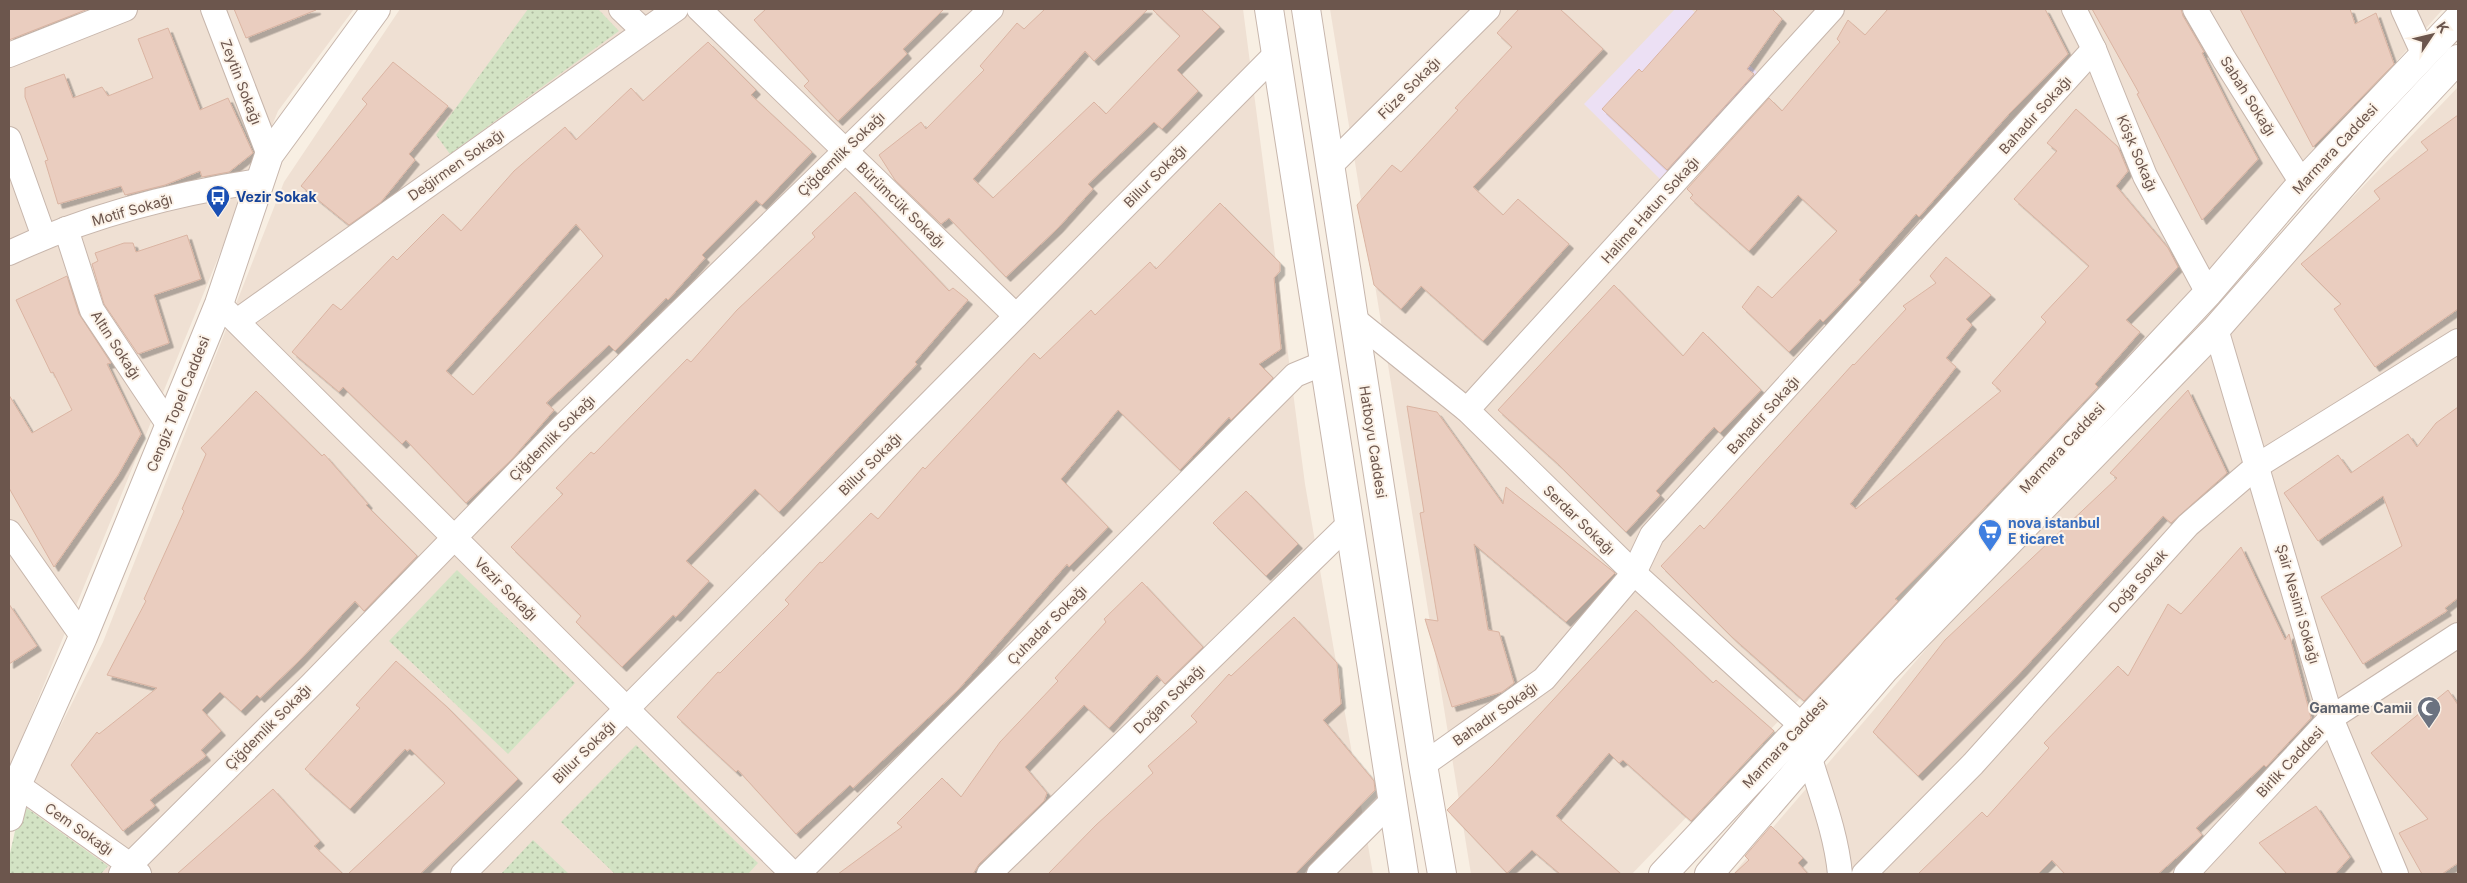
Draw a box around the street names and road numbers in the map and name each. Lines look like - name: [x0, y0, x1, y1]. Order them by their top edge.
- street label: Zeytin Sokağı: [217, 37, 266, 127]
- street label: Füze Sokağı: [1374, 53, 1443, 122]
- street label: Sabah Sokağı: [2217, 53, 2280, 139]
- street label: Bahadır Sokağı: [1995, 72, 2074, 157]
- street label: Marmara Caddesi: [2288, 100, 2381, 197]
- street label: Çiğdemlik Sokağı: [794, 108, 888, 200]
- street label: Köşk Sokağı: [2114, 112, 2161, 193]
- street label: Değirmen Sokağı: [404, 125, 507, 204]
- street label: Billur Sokağı: [1120, 141, 1190, 211]
- street label: Halime Hatun Sokağı: [1597, 153, 1702, 267]
- street label: Bürümcük Sokağı: [854, 158, 949, 251]
- street label: Motif Sokağı: [90, 190, 174, 229]
- street label: Altın Sokağı: [88, 307, 145, 382]
- street label: Cengiz Topel Caddesi: [143, 333, 213, 474]
- street label: Bahadır Sokağı: [1723, 372, 1802, 457]
- street label: Hatboyu Caddesi: [1356, 384, 1391, 499]
- street label: Çiğdemlik Sokağı: [505, 391, 598, 484]
- street label: Marmara Caddesi: [2015, 399, 2108, 496]
- street label: Billur Sokağı: [835, 429, 905, 499]
- street label: Serdar Sokağı: [1540, 481, 1619, 558]
- street label: Şair Nesimi Sokağı: [2273, 542, 2324, 666]
- street label: Doğa Sokak: [2105, 545, 2171, 616]
- street label: Vezir Sokağı: [471, 554, 541, 624]
- street label: Çuhadar Sokağı: [1003, 581, 1090, 668]
- street label: Doğan Sokağı: [1130, 661, 1208, 737]
- street label: Bahadır Sokağı: [1449, 678, 1540, 749]
- street label: Çiğdemlik Sokağı: [221, 680, 314, 773]
- street label: Marmara Caddesi: [1738, 694, 1831, 791]
- street label: Billur Sokağı: [549, 717, 619, 787]
- street label: Birlik Caddesi: [2253, 723, 2327, 801]
- street label: Cem Sokağı: [42, 799, 117, 858]

